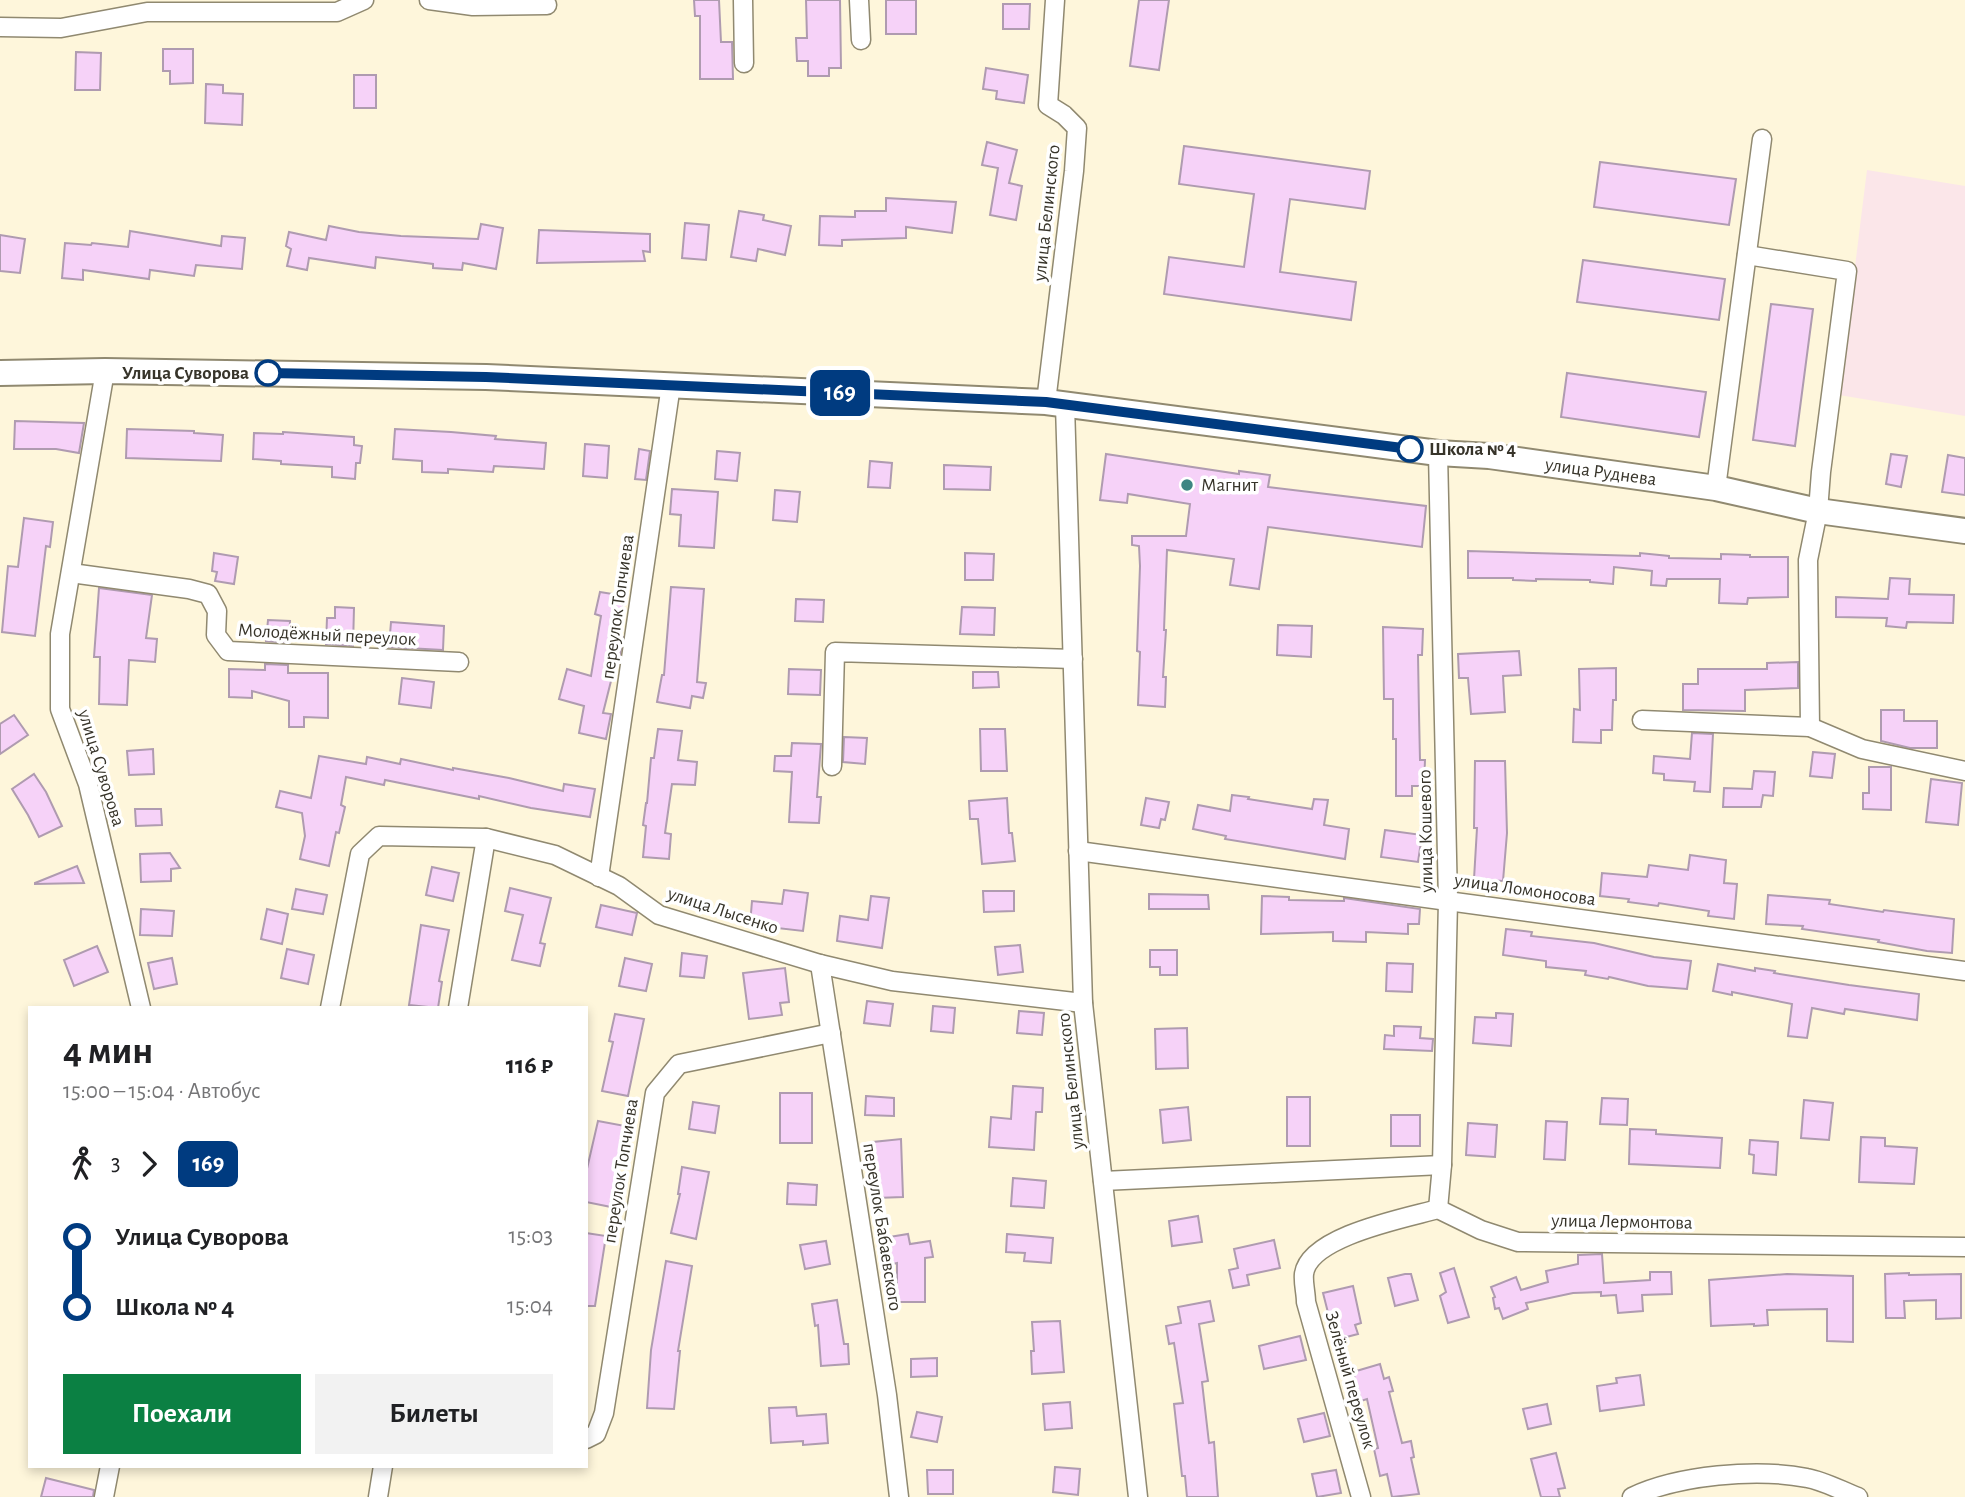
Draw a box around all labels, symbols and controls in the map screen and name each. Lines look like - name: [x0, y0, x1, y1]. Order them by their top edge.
- street label: улица Белинского: [1030, 144, 1064, 283]
- marker: Улица Суворова: [255, 360, 281, 386]
- place label: Улица Суворова: [122, 364, 249, 383]
- line badge: 169: [800, 370, 880, 416]
- text: 169: [824, 381, 856, 405]
- marker: Школа № 4: [1397, 436, 1423, 462]
- place label: Школа № 4: [1429, 440, 1517, 459]
- street label: улица Руднева: [1543, 454, 1658, 489]
- place label: Магнит: [1201, 476, 1258, 495]
- marker: Магнит: [1179, 477, 1195, 493]
- street label: переулок Топчиева: [598, 533, 638, 681]
- street label: Молодёжный переулок: [237, 621, 417, 649]
- street label: улица Суворова: [74, 706, 128, 829]
- street label: улица Кошевого: [1415, 769, 1437, 894]
- street label: улица Ломоносова: [1452, 871, 1597, 909]
- street label: улица Лысенко: [664, 884, 781, 938]
- street label: улица Белинского: [1054, 1012, 1088, 1151]
- text: 4 мин: [63, 1033, 153, 1071]
- text: 116 ₽: [506, 1052, 553, 1078]
- text: 15:00 – 15:04 · Автобус: [63, 1080, 261, 1103]
- street label: переулок Топчиева: [600, 1097, 642, 1245]
- street label: переулок Бабаевского: [859, 1142, 905, 1312]
- icon: walk: [63, 1145, 101, 1183]
- icon: forward: [130, 1145, 168, 1183]
- text: 3: [111, 1152, 120, 1175]
- text: 169: [192, 1152, 224, 1176]
- street label: улица Лермонтова: [1550, 1211, 1693, 1233]
- text: Улица Суворова: [115, 1224, 289, 1250]
- text: 15:03: [509, 1225, 553, 1248]
- text: Школа № 4: [115, 1294, 234, 1320]
- text: 15:04: [507, 1295, 553, 1318]
- street label: Зелёный переулок: [1321, 1309, 1379, 1451]
- button: Поехали: [63, 1374, 301, 1454]
- button: Билеты: [315, 1374, 553, 1454]

